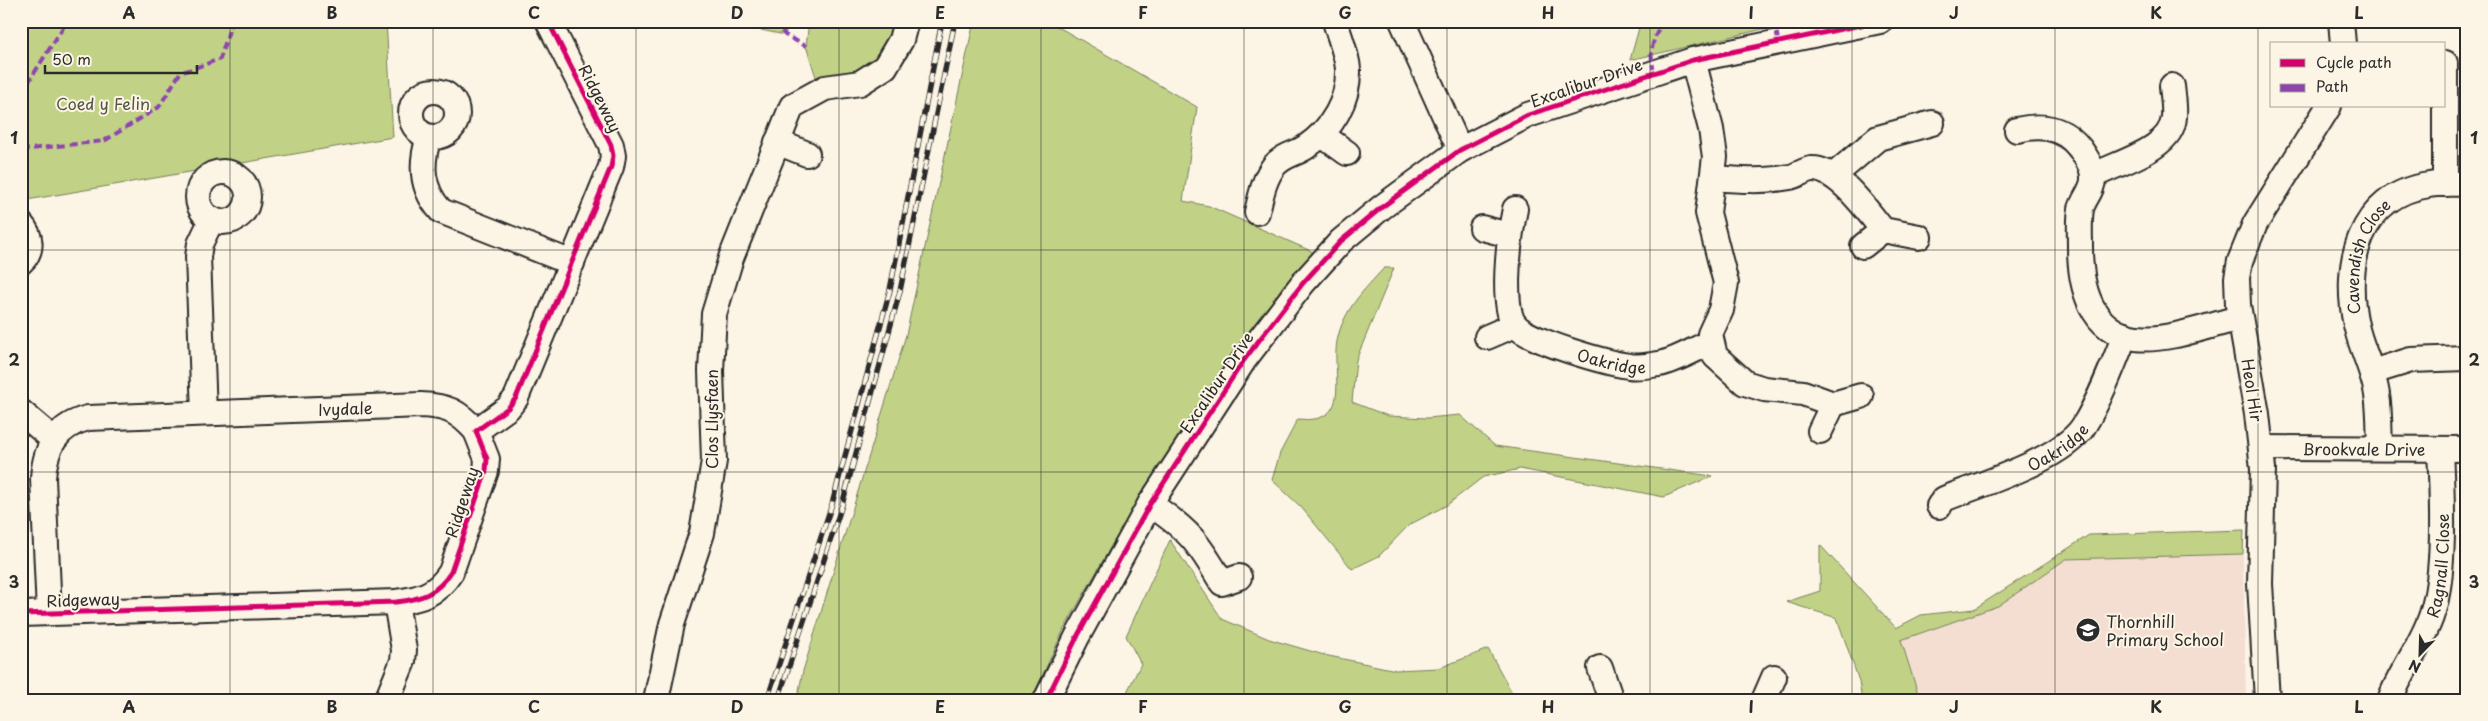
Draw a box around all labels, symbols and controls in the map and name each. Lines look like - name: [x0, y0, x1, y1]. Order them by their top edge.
- text: A: [123, 0, 136, 24]
- text: B: [327, 0, 338, 24]
- text: C: [528, 0, 540, 24]
- text: D: [731, 0, 743, 24]
- text: E: [935, 0, 945, 24]
- text: F: [1138, 0, 1148, 24]
- text: G: [1338, 0, 1352, 24]
- text: H: [1542, 0, 1554, 24]
- text: I: [1748, 0, 1754, 24]
- text: J: [1949, 0, 1959, 24]
- text: K: [2150, 0, 2162, 24]
- text: L: [2354, 0, 2364, 24]
- scale bar: [45, 42, 198, 74]
- legend: [2270, 42, 2446, 108]
- text: 50 m: [52, 47, 91, 70]
- text: Cycle path: [2316, 50, 2392, 73]
- street label: Excalibur Drive: [1527, 52, 1645, 112]
- street label: Ridgeway: [574, 60, 628, 136]
- text: Path: [2316, 74, 2348, 97]
- park label: Coed y Felin: [56, 91, 150, 115]
- text: 1: [10, 125, 18, 149]
- text: 1: [2470, 125, 2478, 149]
- street label: Cavendish Close: [2340, 192, 2395, 316]
- street label: Excalibur Drive: [1173, 327, 1259, 437]
- street label: Oakridge: [1574, 342, 1647, 379]
- text: 2: [8, 347, 20, 371]
- text: 2: [2468, 347, 2480, 371]
- street label: Heol Hir: [2236, 357, 2270, 424]
- street label: Clos Llysfaen: [699, 369, 723, 469]
- street label: Ivydale: [317, 395, 373, 421]
- street label: Oakridge: [2023, 418, 2094, 476]
- street label: Brookvale Drive: [2303, 436, 2425, 461]
- street label: Ridgeway: [438, 463, 484, 541]
- street label: Ragnall Close: [2420, 513, 2454, 621]
- text: 3: [9, 569, 19, 593]
- text: 3: [2469, 569, 2479, 593]
- street label: Ridgeway: [46, 586, 120, 612]
- place label: Thornhill Primary School: [2106, 609, 2224, 651]
- school or university icon: Thornhill Primary School: [2075, 617, 2101, 643]
- north arrow: [2396, 628, 2446, 678]
- text: N: [2406, 655, 2424, 678]
- text: A: [123, 694, 136, 718]
- text: B: [327, 694, 338, 718]
- text: C: [528, 694, 540, 718]
- text: D: [731, 694, 743, 718]
- text: E: [935, 694, 945, 718]
- text: F: [1138, 694, 1148, 718]
- text: G: [1338, 694, 1352, 718]
- text: H: [1542, 694, 1554, 718]
- text: I: [1748, 694, 1754, 718]
- text: J: [1949, 694, 1959, 718]
- text: K: [2150, 694, 2162, 718]
- text: L: [2354, 694, 2364, 718]

